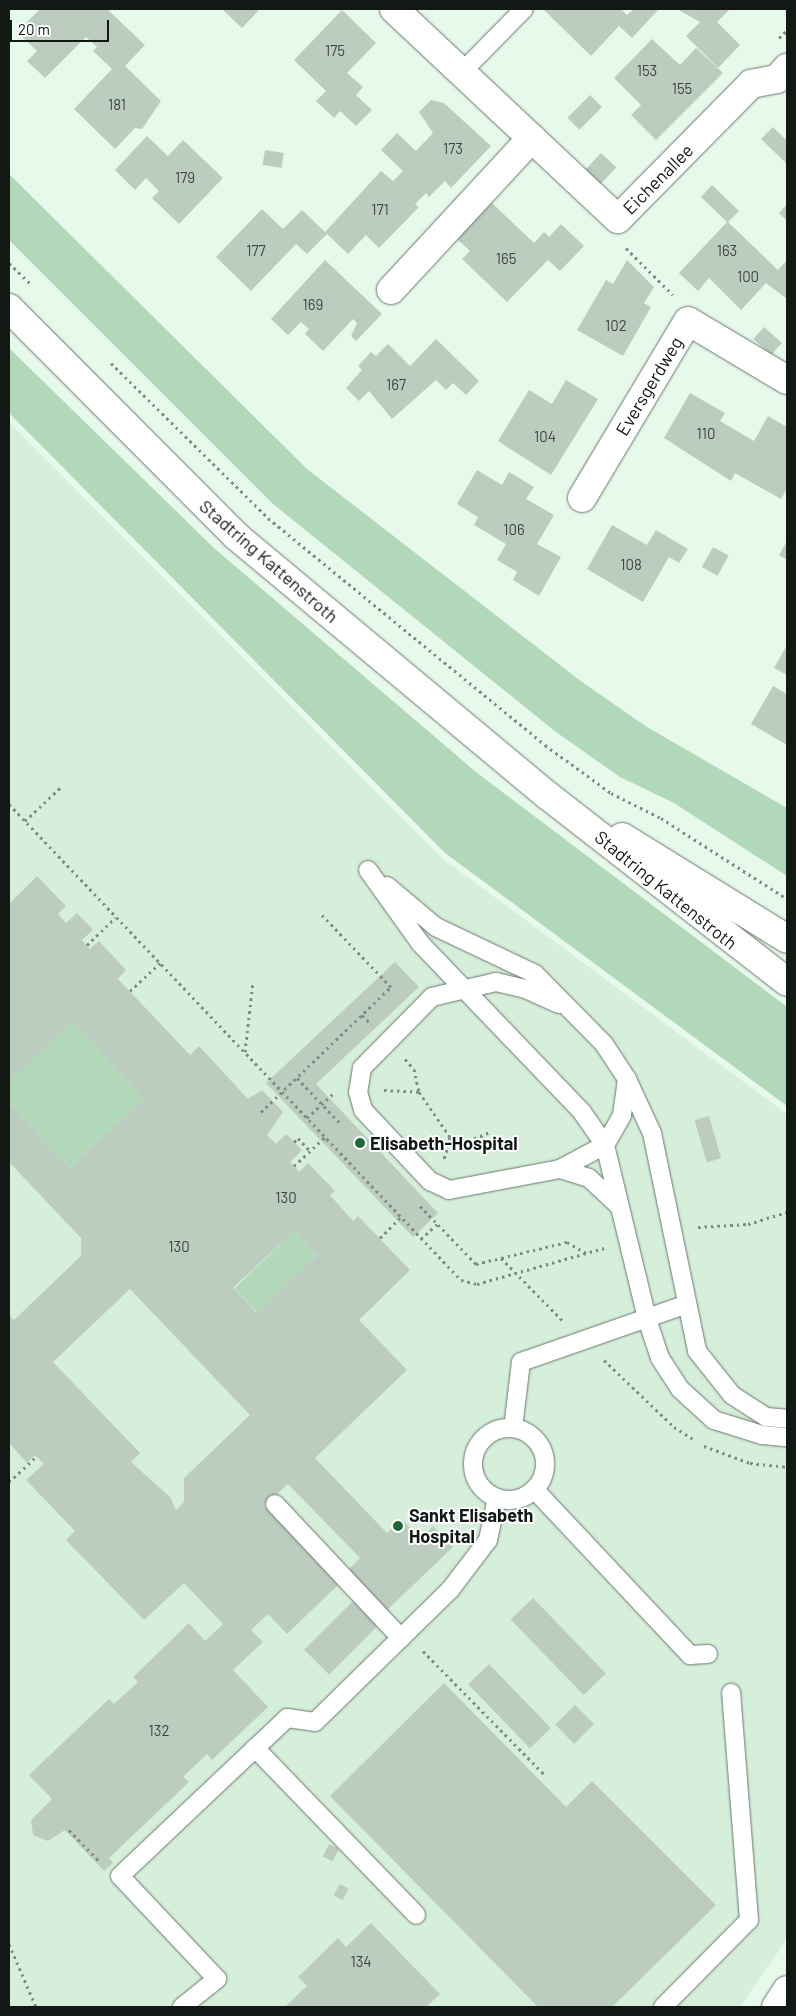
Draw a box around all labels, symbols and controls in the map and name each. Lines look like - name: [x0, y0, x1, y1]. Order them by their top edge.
- scale bar: [12, 10, 111, 42]
- text: 20 m: [18, 20, 50, 38]
- house number: 175: [325, 42, 345, 60]
- house number: 153: [637, 62, 657, 80]
- house number: 155: [672, 80, 692, 98]
- house number: 181: [108, 96, 126, 114]
- street label: Eichenallee: [618, 139, 698, 219]
- house number: 173: [443, 140, 463, 158]
- house number: 179: [175, 169, 195, 187]
- house number: 171: [371, 201, 389, 219]
- house number: 177: [246, 242, 266, 260]
- house number: 163: [717, 242, 737, 260]
- house number: 165: [496, 250, 516, 268]
- house number: 100: [737, 268, 759, 286]
- house number: 169: [303, 296, 323, 314]
- house number: 102: [605, 317, 627, 335]
- street label: Eversgerdweg: [611, 333, 687, 439]
- house number: 167: [386, 376, 406, 394]
- house number: 110: [696, 425, 716, 443]
- house number: 104: [534, 428, 556, 446]
- street label: Stadtring Kattenstroth: [195, 495, 343, 627]
- house number: 106: [503, 521, 525, 539]
- house number: 108: [620, 556, 642, 574]
- street label: Stadtring Kattenstroth: [591, 826, 741, 954]
- place label: Elisabeth-Hospital: [370, 1132, 518, 1154]
- marker: Elisabeth-Hospital: [354, 1137, 366, 1149]
- house number: 130: [275, 1189, 297, 1207]
- house number: 130: [168, 1238, 190, 1256]
- place label: Sankt Elisabeth Hospital: [409, 1505, 533, 1548]
- marker: Sankt Elisabeth Hospital: [391, 1519, 405, 1533]
- house number: 132: [148, 1722, 170, 1740]
- house number: 134: [350, 1953, 372, 1971]

